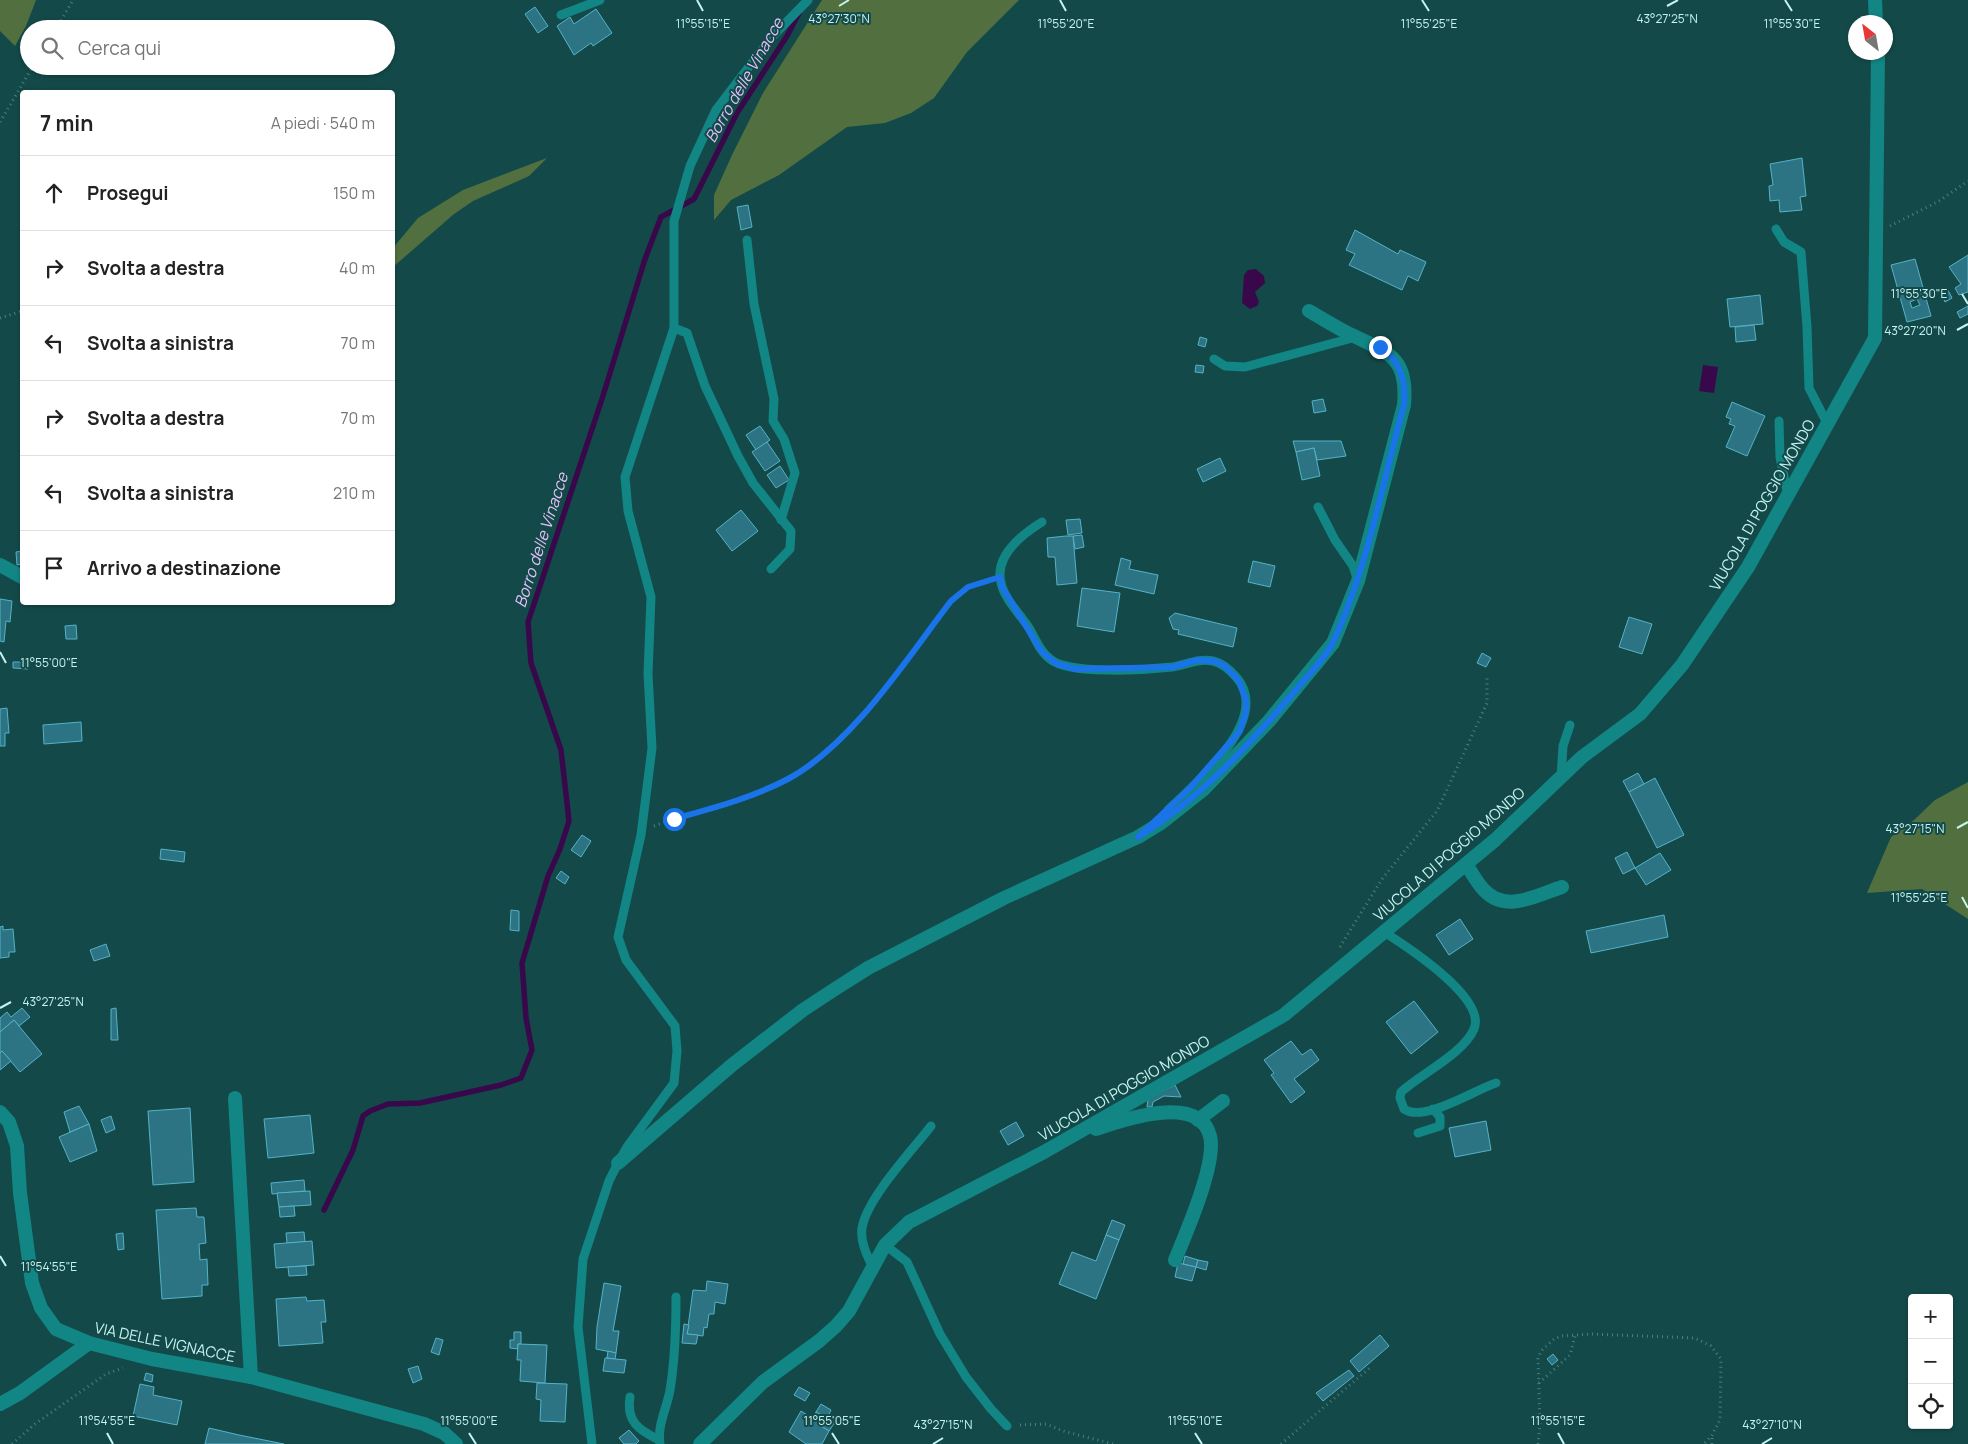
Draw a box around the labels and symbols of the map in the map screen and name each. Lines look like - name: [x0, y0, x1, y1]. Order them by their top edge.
- text: 43°27'30"N: [808, 10, 870, 27]
- text: 43°27'25"N: [1636, 10, 1698, 27]
- water label: Borro delle Vinacce: [699, 12, 789, 146]
- text: 11°55'15"E: [676, 15, 730, 32]
- text: 11°55'20"E: [1038, 15, 1095, 32]
- text: 11°55'25"E: [1401, 15, 1457, 32]
- text: 11°55'30"E: [1764, 15, 1820, 32]
- north arrow: [1848, 15, 1893, 60]
- text: 11°55'30"E: [1891, 285, 1947, 302]
- text: 43°27'20"N: [1884, 322, 1946, 339]
- route end: [1369, 336, 1392, 359]
- street label: VIUCOLA DI POGGIO MONDO: [1704, 415, 1820, 594]
- water label: Borro delle Vinacce: [509, 468, 574, 610]
- text: 11°55'00"E: [20, 654, 78, 671]
- street label: VIUCOLA DI POGGIO MONDO: [1369, 782, 1529, 926]
- route start: [663, 808, 686, 831]
- text: 43°27'15"N: [1885, 820, 1945, 837]
- text: 11°55'25"E: [1891, 889, 1947, 906]
- text: 43°27'25"N: [22, 993, 84, 1010]
- street label: VIUCOLA DI POGGIO MONDO: [1035, 1030, 1214, 1146]
- text: 11°54'55"E: [21, 1258, 77, 1275]
- street label: VIA DELLE VIGNACCE: [93, 1317, 237, 1367]
- text: 11°54'55"E: [79, 1412, 135, 1429]
- text: 11°55'00"E: [440, 1412, 498, 1429]
- text: 11°55'05"E: [804, 1412, 861, 1429]
- text: 11°55'10"E: [1168, 1412, 1223, 1429]
- text: 11°55'15"E: [1531, 1412, 1585, 1429]
- text: 43°27'15"N: [913, 1416, 973, 1433]
- text: 43°27'10"N: [1742, 1416, 1802, 1433]

